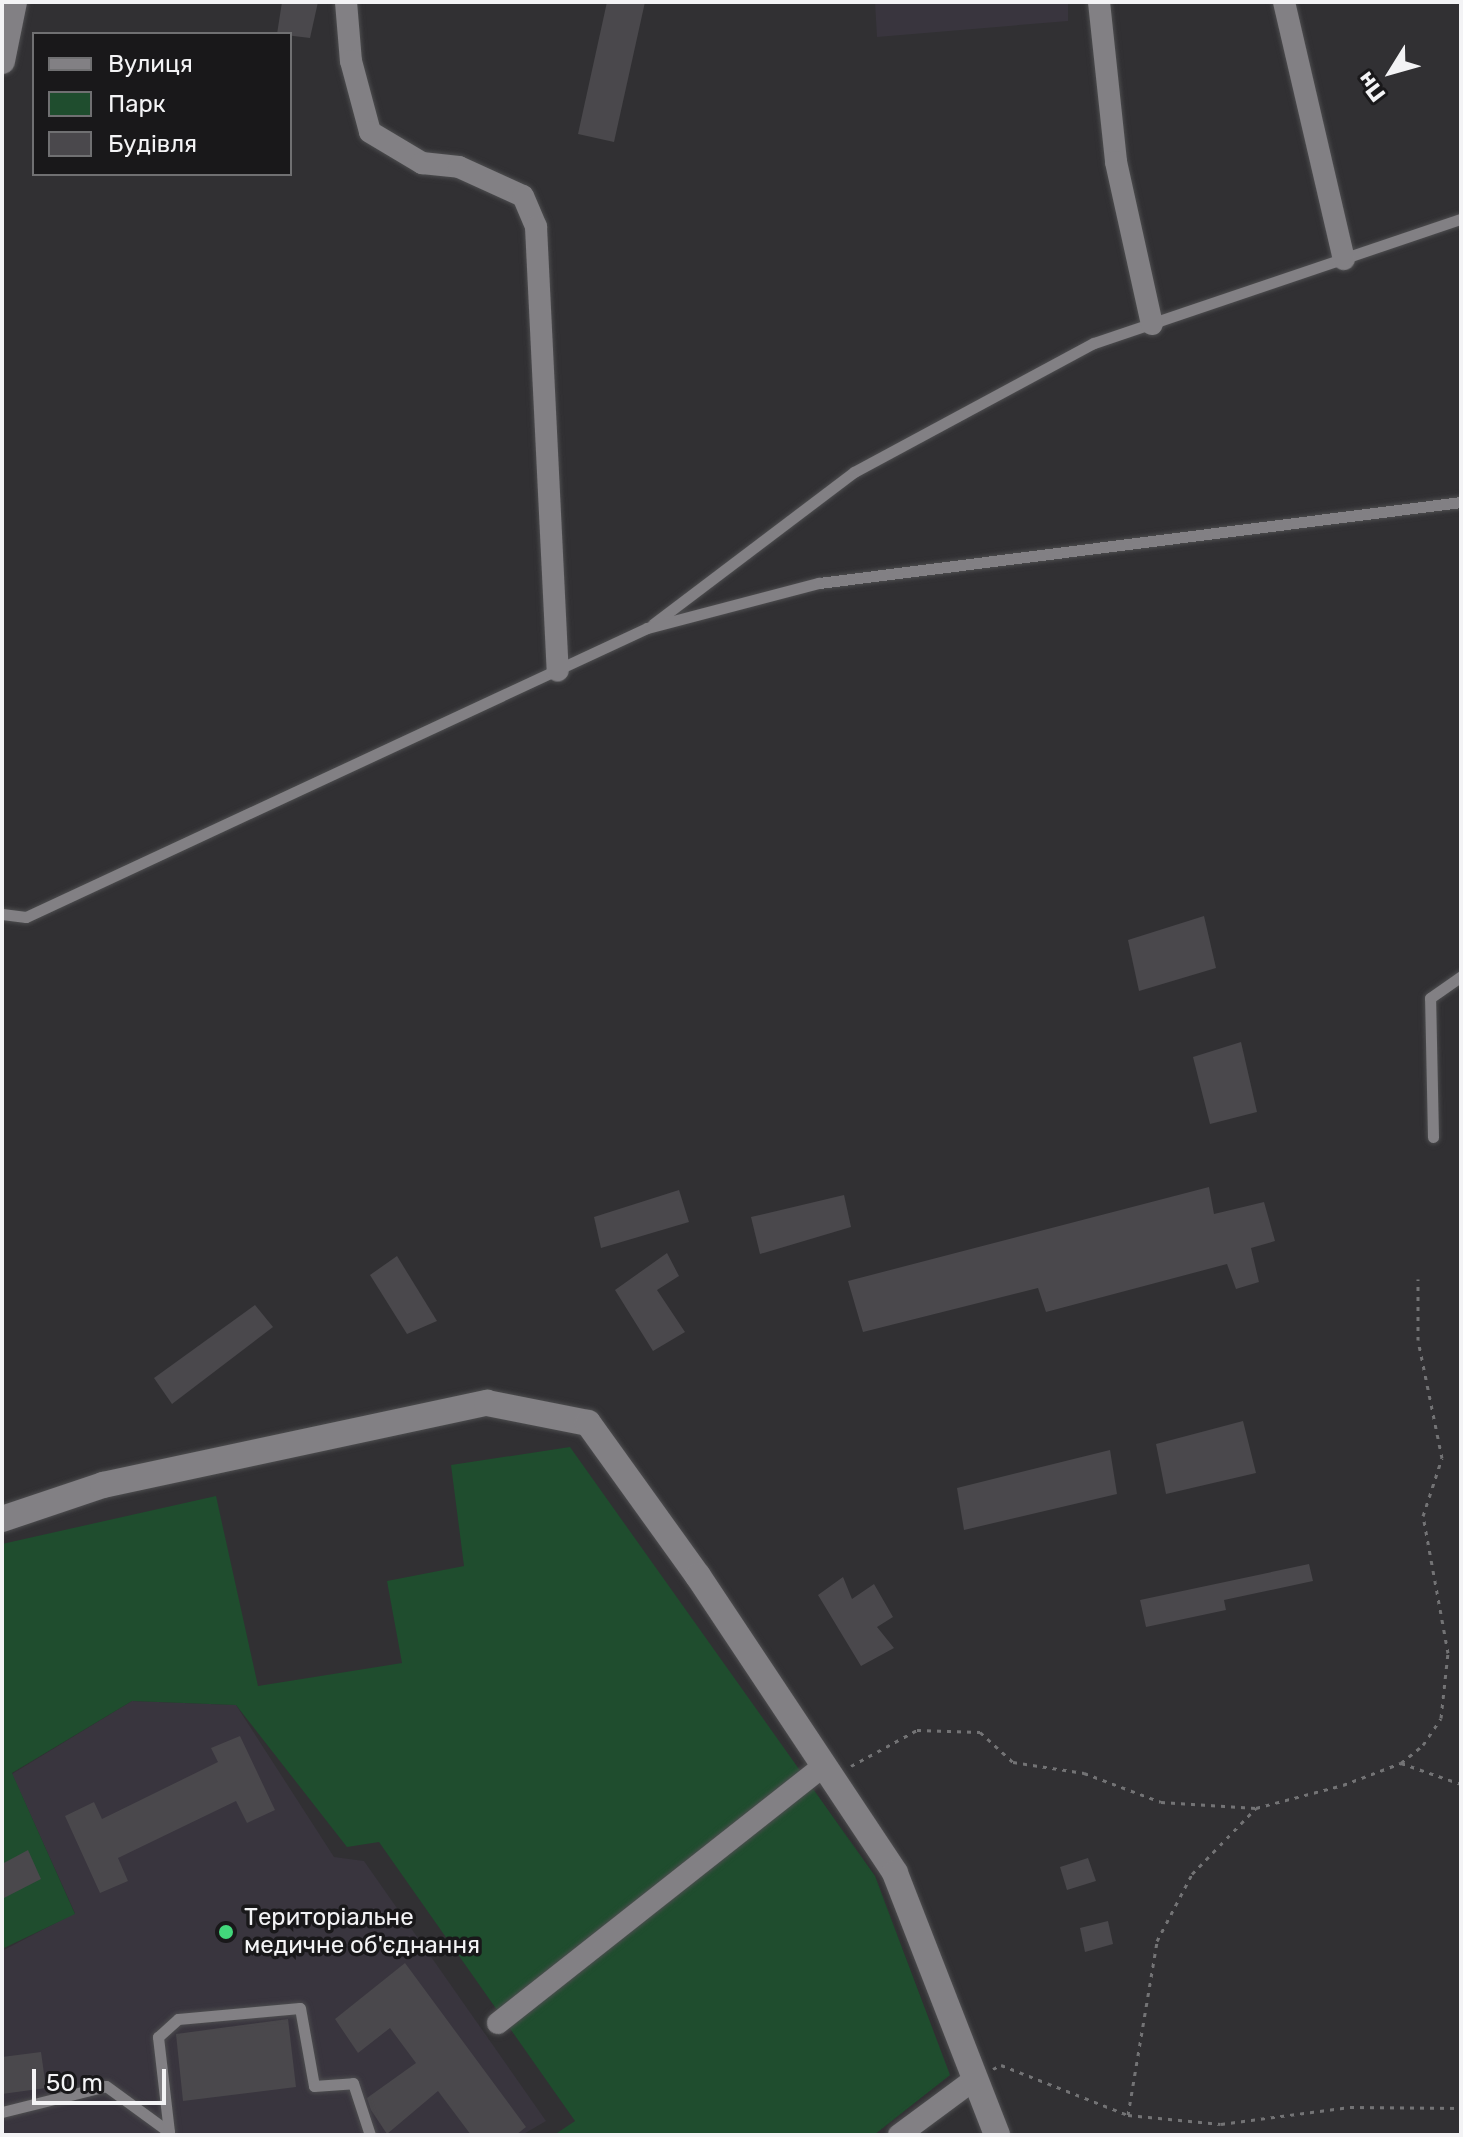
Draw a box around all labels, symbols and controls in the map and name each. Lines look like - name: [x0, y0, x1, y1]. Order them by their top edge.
- legend: [32, 32, 292, 176]
- north arrow: [1351, 32, 1431, 112]
- text: Вулиця: [108, 50, 193, 78]
- text: Пн: [1351, 66, 1391, 107]
- text: Парк: [108, 90, 166, 118]
- text: Будівля: [108, 130, 197, 158]
- place label: Територіальне медичне об'єднання: [244, 1904, 480, 1960]
- marker: Територіальне медичне об'єднання: [215, 1921, 237, 1943]
- scale bar: [36, 2053, 170, 2103]
- text: 50 m: [46, 2069, 103, 2097]

